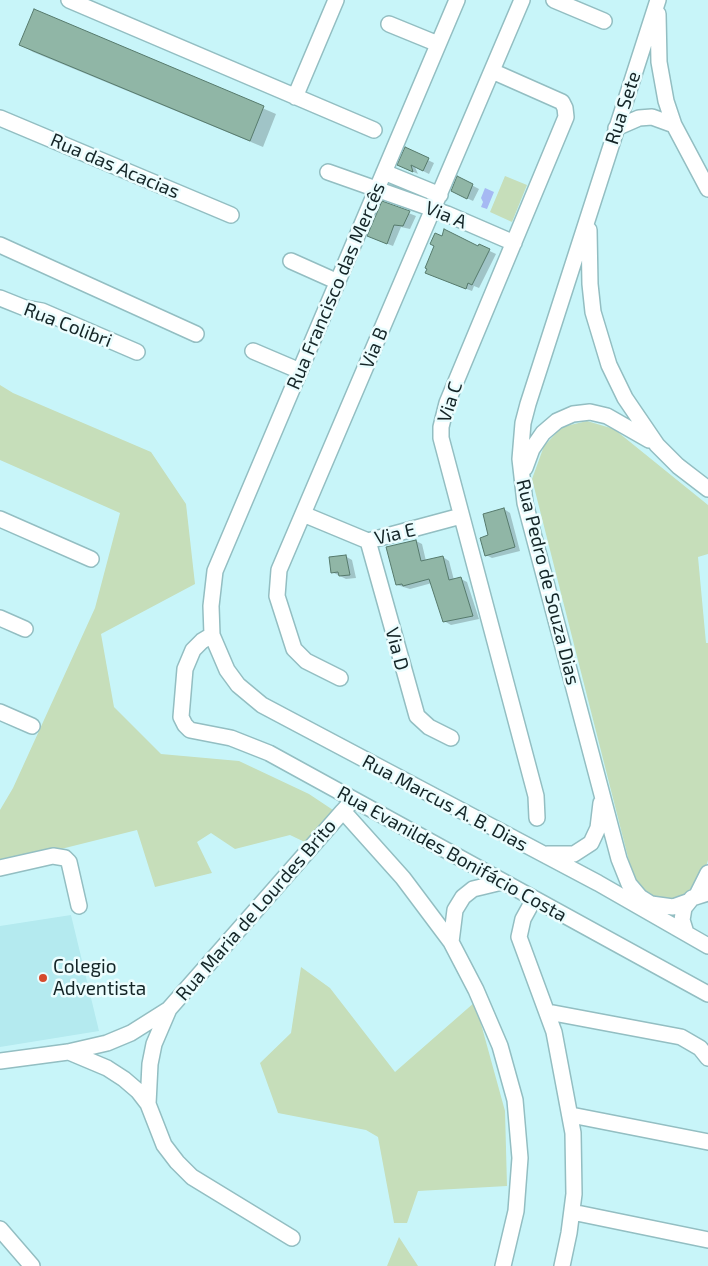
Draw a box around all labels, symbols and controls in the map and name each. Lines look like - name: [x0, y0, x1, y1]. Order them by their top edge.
- street label: Rua Sete: [600, 69, 646, 147]
- street label: Rua das Acacias: [47, 129, 183, 203]
- street label: Rua Francisco das Mercês: [282, 179, 390, 393]
- street label: Via A: [422, 196, 470, 234]
- street label: Rua Colibri: [21, 298, 115, 352]
- street label: Via B: [355, 324, 393, 372]
- street label: Via C: [433, 379, 467, 425]
- street label: Rua Pedro de Souza Dias: [511, 477, 585, 687]
- street label: Via E: [372, 518, 418, 550]
- street label: Via D: [380, 625, 414, 673]
- street label: Rua Marcus A. B. Dias: [358, 750, 532, 856]
- street label: Rua Evanildes Bonifácio Costa: [333, 781, 571, 927]
- street label: Rua Maria de Lourdes Brito: [171, 815, 341, 1005]
- place label: Colegio Adventista: [53, 956, 146, 1000]
- marker: Colegio Adventista: [37, 972, 49, 984]

